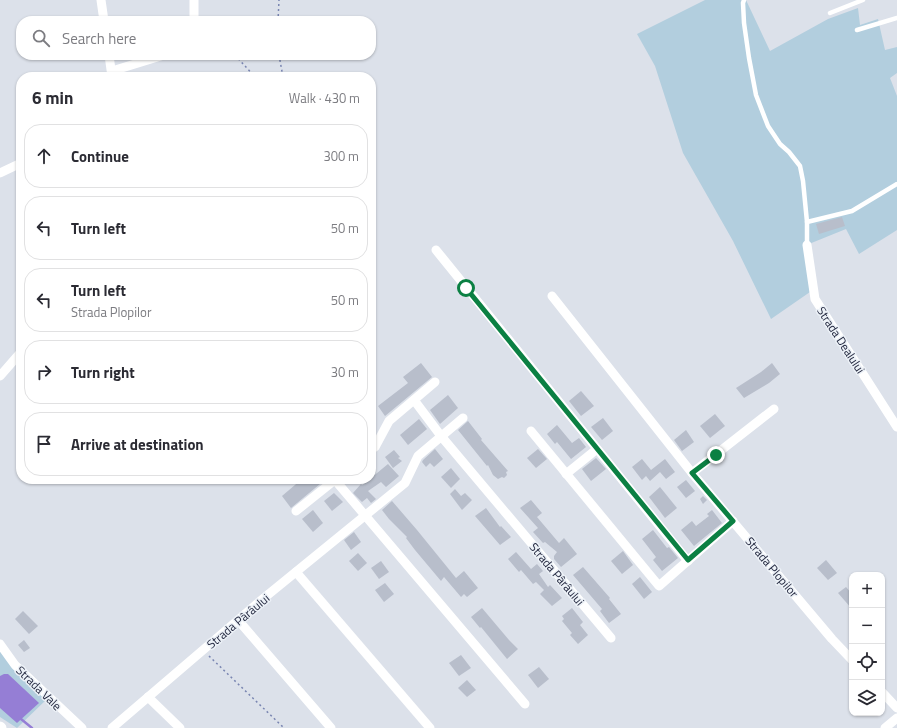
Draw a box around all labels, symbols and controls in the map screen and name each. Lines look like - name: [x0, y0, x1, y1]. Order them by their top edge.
- search box: [16, 16, 376, 60]
- icon: search: [30, 27, 52, 49]
- text: Search here: [62, 27, 136, 50]
- text: 6 min: [32, 85, 73, 111]
- text: Walk · 430 m: [289, 88, 360, 108]
- icon: ahead: [33, 145, 55, 167]
- text: Continue: [71, 145, 129, 168]
- text: 300 m: [323, 146, 359, 166]
- icon: left: [33, 217, 55, 239]
- text: Turn left: [71, 217, 126, 240]
- text: 50 m: [331, 218, 359, 238]
- text: Turn left: [71, 279, 126, 302]
- route start: [457, 279, 475, 297]
- icon: left: [33, 289, 55, 311]
- text: 50 m: [331, 290, 359, 310]
- text: Strada Plopilor: [71, 302, 151, 322]
- street label: Strada Dealului: [812, 303, 870, 377]
- icon: right: [33, 361, 55, 383]
- text: Turn right: [71, 361, 135, 384]
- text: 30 m: [331, 362, 359, 382]
- icon: arrive: [33, 433, 55, 455]
- text: Arrive at destination: [71, 433, 204, 456]
- route end: [707, 446, 725, 464]
- street label: Strada Plopilor: [741, 532, 803, 602]
- street label: Strada Pârâului: [525, 538, 589, 610]
- map controls: [849, 572, 885, 716]
- button: +: [849, 572, 885, 608]
- street label: Strada Pârâului: [202, 589, 274, 653]
- button: −: [849, 608, 885, 644]
- button: locate: [849, 644, 885, 680]
- street label: Strada Vale: [12, 661, 66, 715]
- button: layers: [849, 680, 885, 716]

